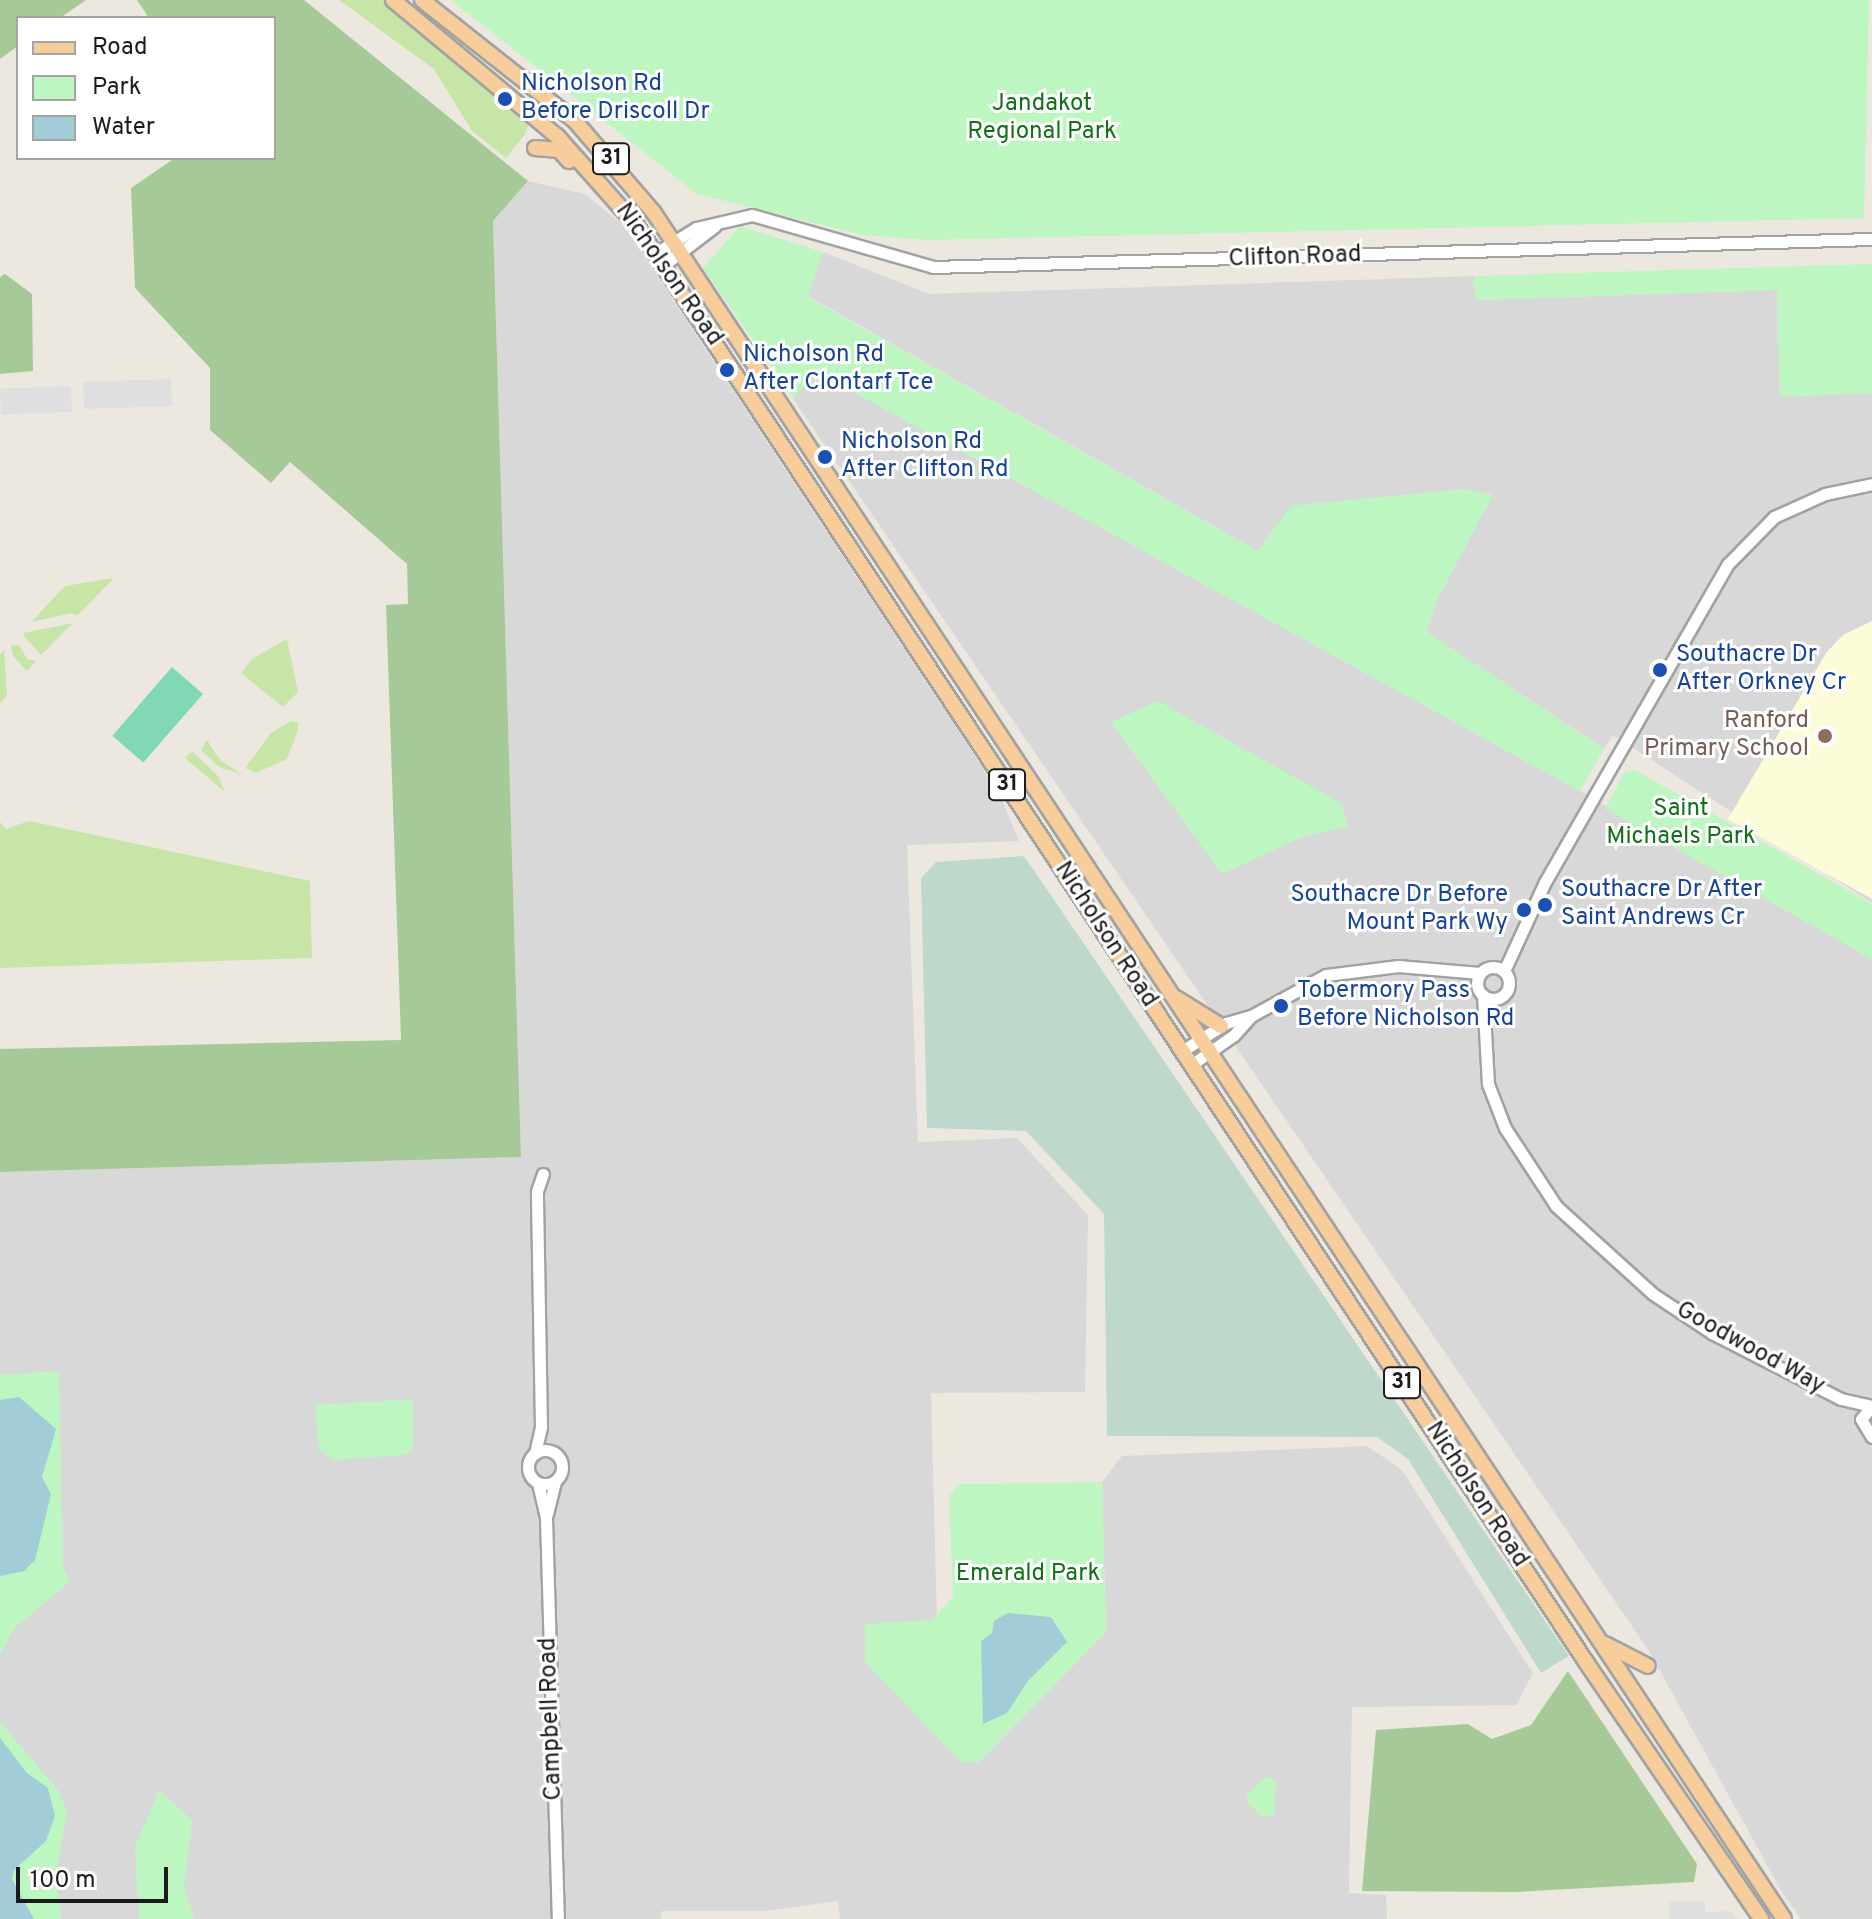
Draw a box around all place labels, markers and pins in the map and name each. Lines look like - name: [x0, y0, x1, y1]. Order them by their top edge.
- place label: Nicholson Rd Before Driscoll Dr: [521, 71, 710, 127]
- marker: Nicholson Rd Before Driscoll Dr: [496, 90, 514, 108]
- place label: Nicholson Rd After Clontarf Tce: [743, 342, 934, 398]
- marker: Nicholson Rd After Clontarf Tce: [718, 361, 736, 379]
- place label: Nicholson Rd After Clifton Rd: [841, 429, 1008, 485]
- marker: Nicholson Rd After Clifton Rd: [816, 448, 834, 466]
- place label: Southacre Dr After Orkney Cr: [1676, 642, 1846, 698]
- marker: Southacre Dr After Orkney Cr: [1651, 661, 1669, 679]
- place label: Ranford Primary School: [1644, 708, 1809, 764]
- marker: Ranford Primary School: [1816, 727, 1834, 745]
- place label: Southacre Dr After Saint Andrews Cr: [1561, 877, 1763, 933]
- place label: Southacre Dr Before Mount Park Wy: [1290, 882, 1508, 938]
- marker: Southacre Dr After Saint Andrews Cr: [1536, 896, 1554, 914]
- marker: Southacre Dr Before Mount Park Wy: [1515, 901, 1533, 919]
- place label: Tobermory Pass Before Nicholson Rd: [1297, 978, 1514, 1034]
- marker: Tobermory Pass Before Nicholson Rd: [1272, 997, 1290, 1015]

